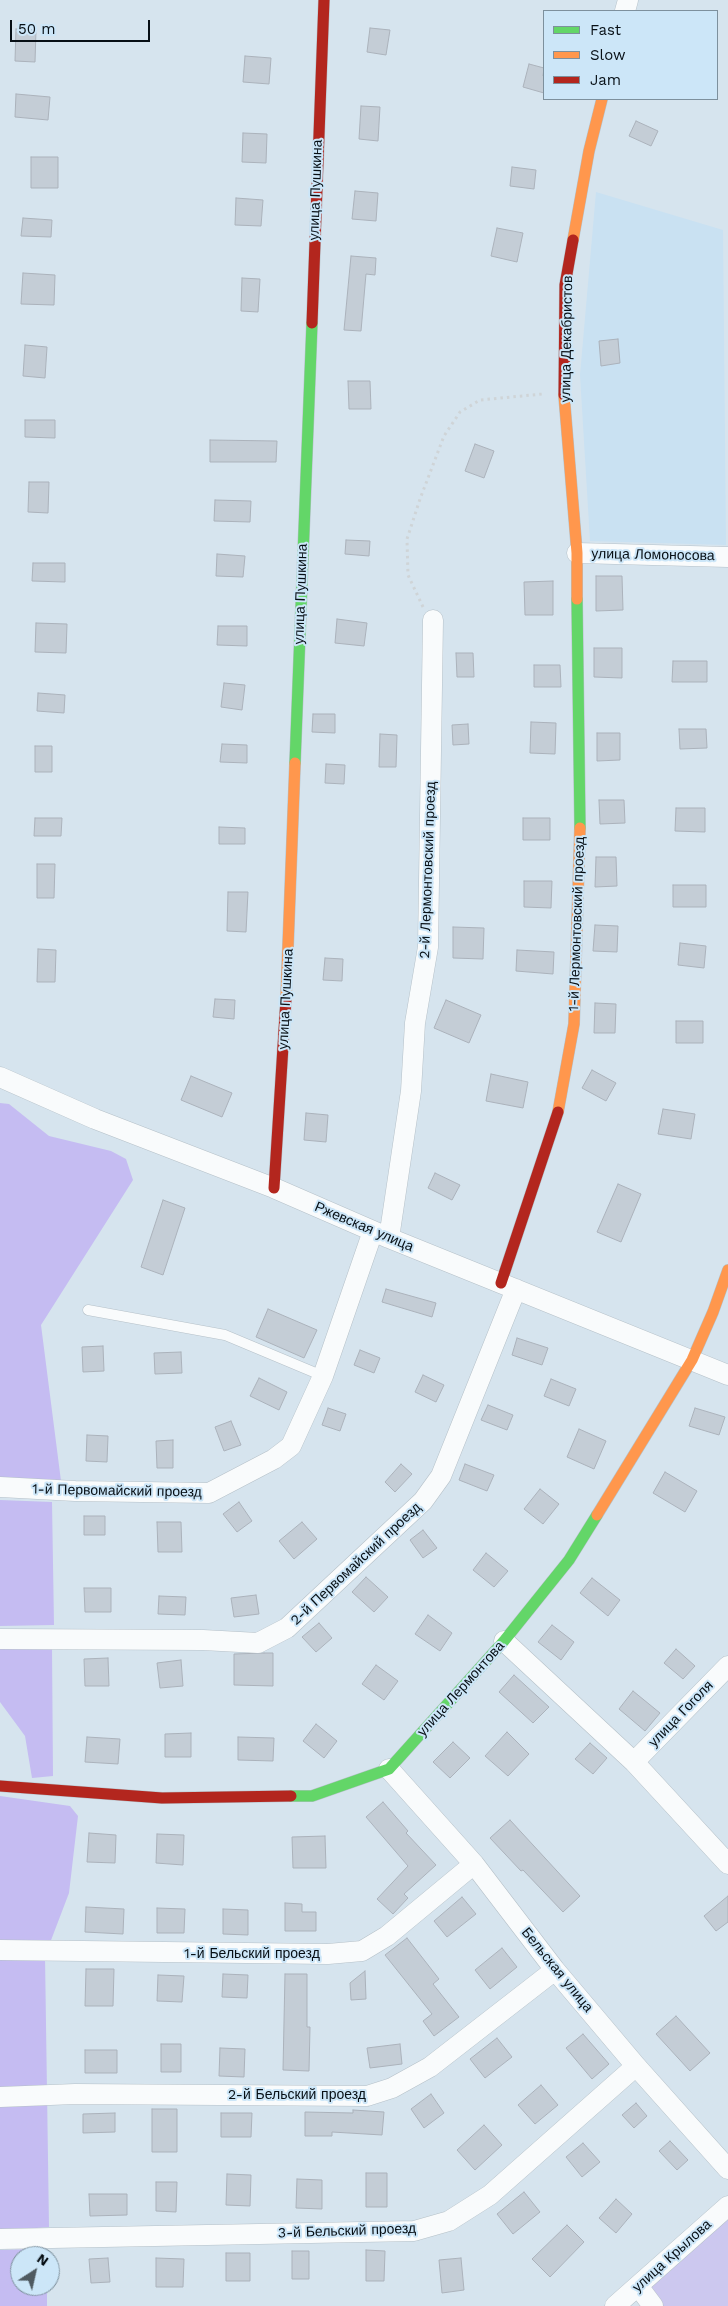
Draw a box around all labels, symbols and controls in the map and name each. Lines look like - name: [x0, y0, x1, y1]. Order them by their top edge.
- scale bar: [12, 10, 152, 42]
- legend: [543, 10, 718, 100]
- text: 50 m: [18, 20, 55, 38]
- text: Fast: [590, 21, 621, 39]
- text: Slow: [590, 46, 626, 64]
- text: Jam: [590, 71, 621, 89]
- street label: улица Пушкина: [306, 139, 326, 241]
- street label: улица Декабристов: [557, 275, 577, 403]
- street label: улица Пушкина: [291, 543, 311, 645]
- street label: улица Ломоносова: [591, 546, 715, 564]
- street label: 2-й Лермонтовский проезд: [417, 781, 439, 959]
- street label: 1-й Лермонтовский проезд: [566, 836, 588, 1012]
- street label: улица Пушкина: [275, 948, 297, 1050]
- street label: Ржевская улица: [312, 1199, 416, 1255]
- street label: 1-й Первомайский проезд: [32, 1481, 202, 1501]
- street label: 2-й Первомайский проезд: [287, 1499, 425, 1629]
- street label: улица Лермонтова: [414, 1638, 508, 1740]
- street label: улица Гоголя: [645, 1677, 717, 1751]
- street label: Бельская улица: [518, 1924, 596, 2016]
- street label: 1-й Бельский проезд: [184, 1946, 320, 1962]
- street label: 2-й Бельский проезд: [228, 2087, 366, 2103]
- street label: улица Крылова: [629, 2216, 715, 2296]
- street label: 3-й Бельский проезд: [278, 2220, 416, 2242]
- north arrow: [10, 2246, 60, 2296]
- text: N: [34, 2250, 52, 2269]

